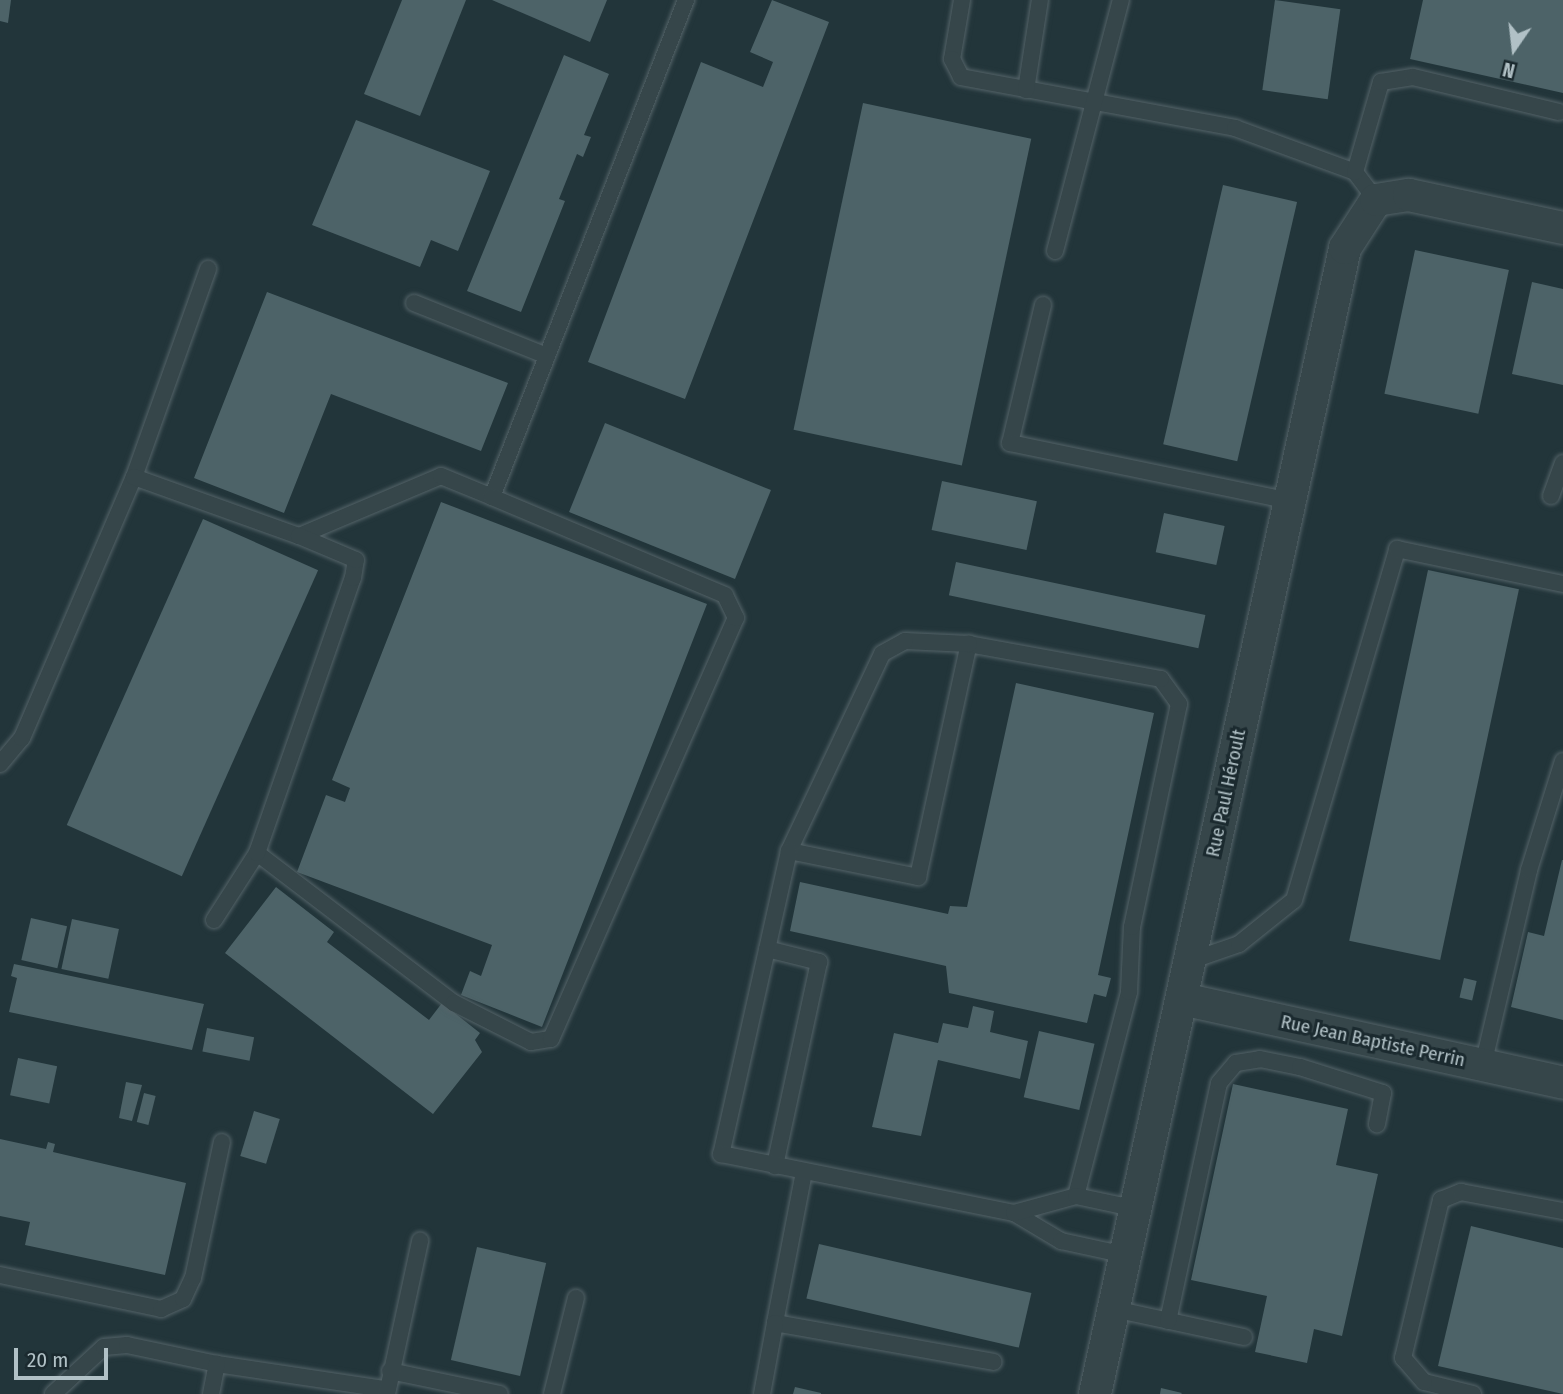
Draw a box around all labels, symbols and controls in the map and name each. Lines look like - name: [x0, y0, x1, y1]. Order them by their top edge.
- north arrow: [1479, 14, 1549, 84]
- text: N: [1500, 57, 1517, 82]
- street label: Rue Paul Héroult: [1201, 727, 1251, 859]
- street label: Rue Jean Baptiste Perrin: [1279, 1010, 1467, 1072]
- scale bar: [18, 1334, 112, 1378]
- text: 20 m: [27, 1347, 68, 1373]

